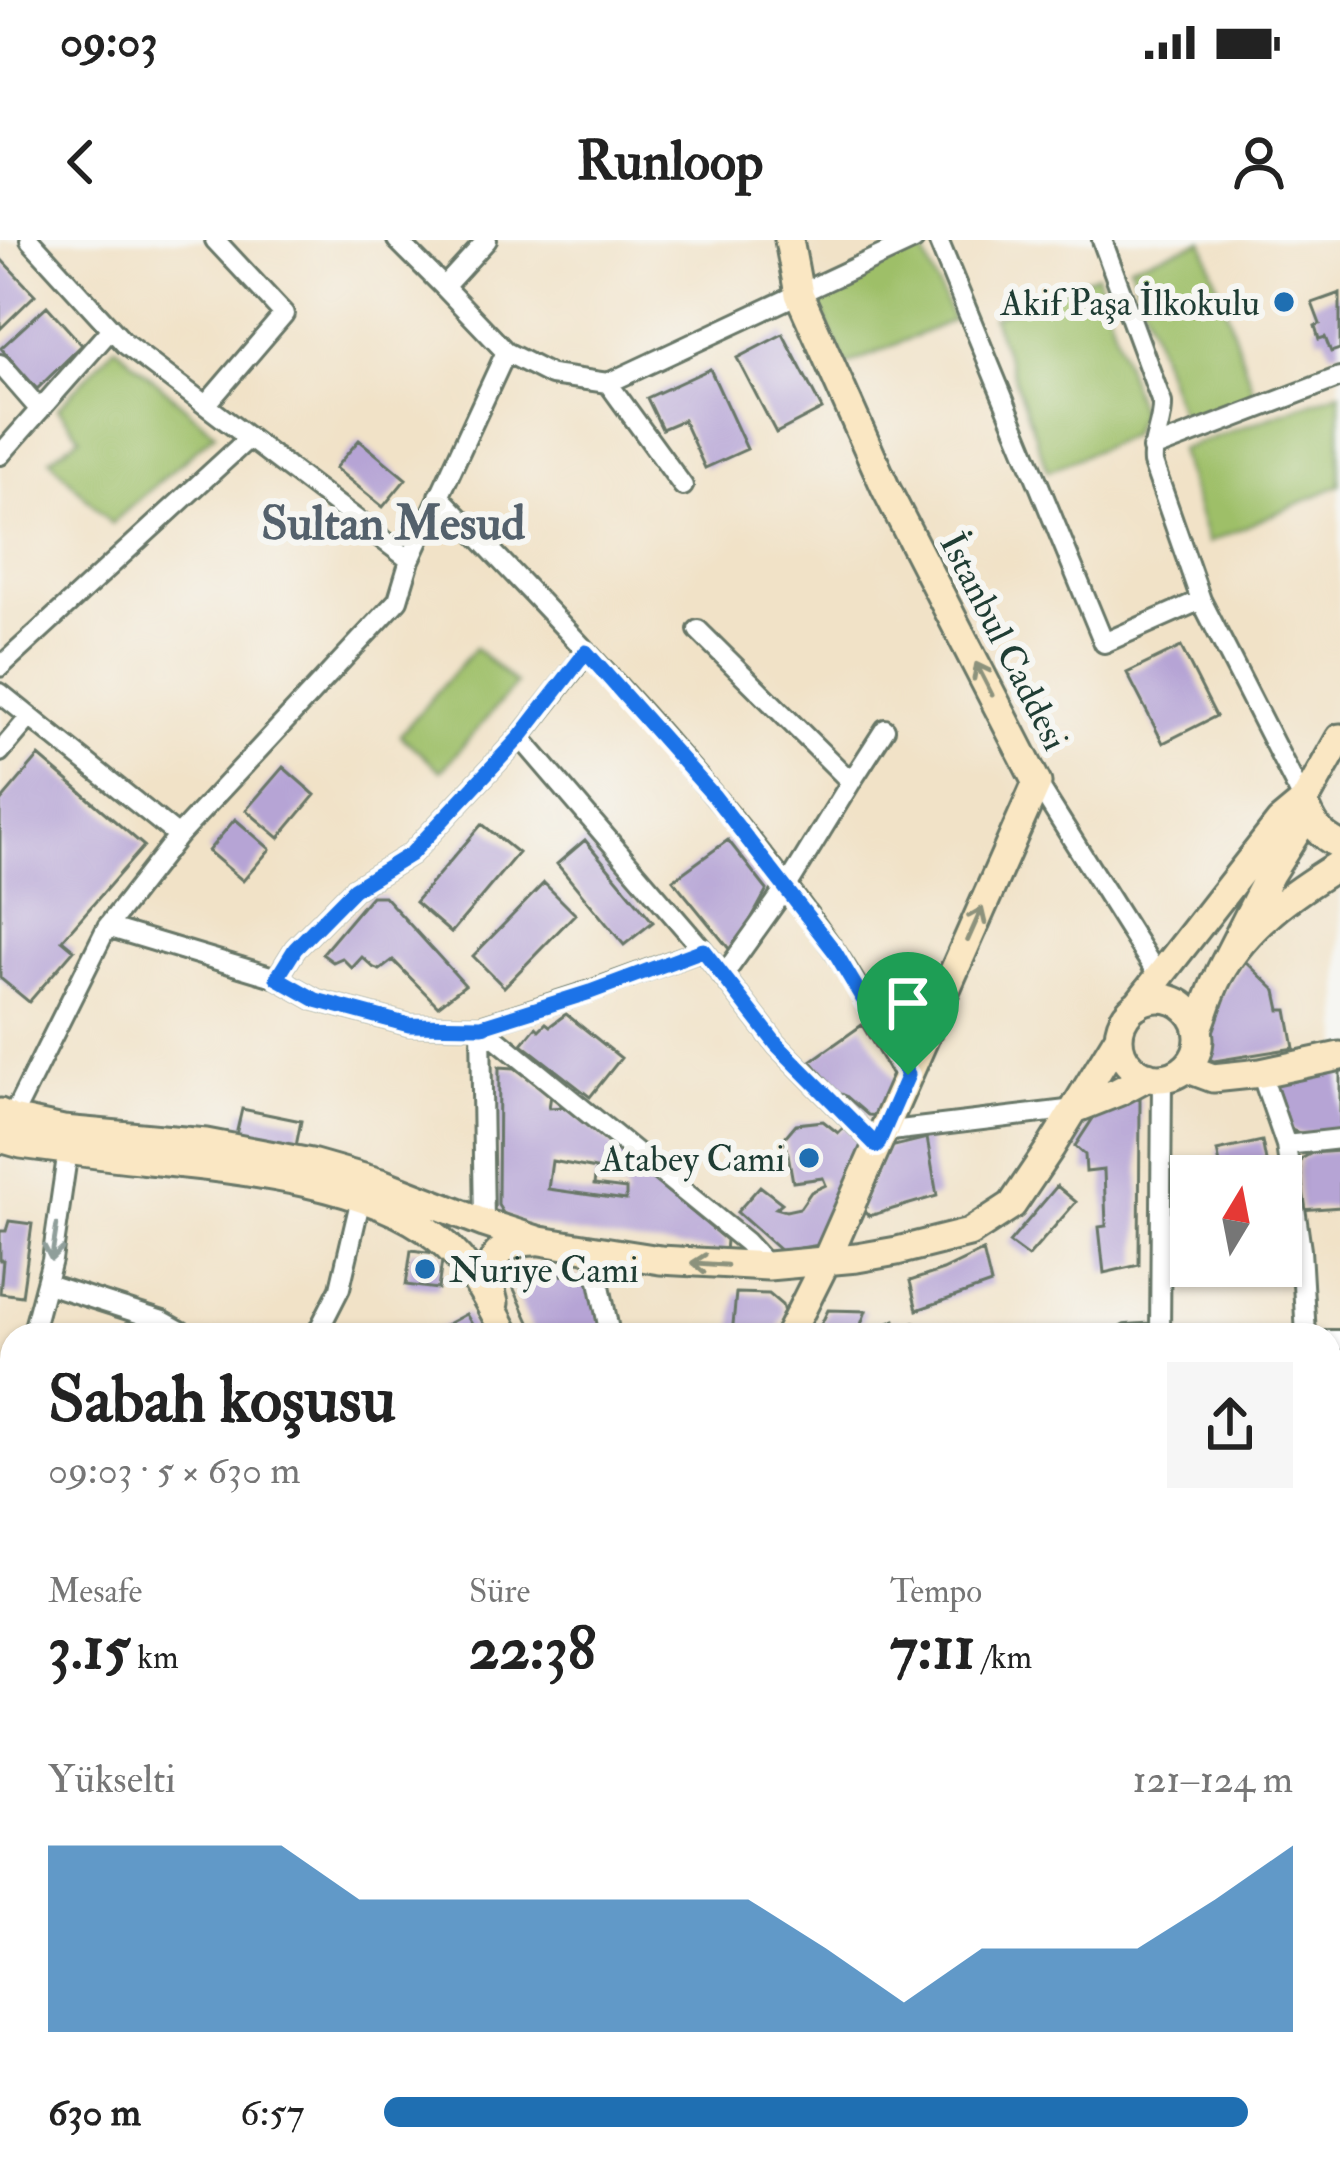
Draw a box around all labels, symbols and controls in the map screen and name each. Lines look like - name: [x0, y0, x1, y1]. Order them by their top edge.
- text: 09:03: [60, 14, 158, 70]
- text: Runloop: [577, 128, 763, 196]
- icon: back: [48, 129, 114, 195]
- icon: person: [1226, 129, 1292, 195]
- place label: Akif Paşa İlkokulu: [999, 281, 1260, 326]
- marker: Akif Paşa İlkokulu: [1271, 289, 1297, 315]
- district label: Sultan Mesud: [261, 494, 525, 554]
- street label: İstanbul Caddesi: [930, 525, 1078, 758]
- one-way arrow: [971, 662, 994, 698]
- one-way arrow: [966, 907, 988, 943]
- pin: [857, 952, 959, 1075]
- icon: arrive: [875, 970, 941, 1036]
- place label: Atabey Cami: [600, 1137, 785, 1182]
- marker: Atabey Cami: [796, 1145, 822, 1171]
- north arrow: [1170, 1155, 1302, 1287]
- map controls: [1170, 1155, 1302, 1287]
- one-way arrow: [42, 1223, 65, 1262]
- place label: Nuriye Cami: [449, 1248, 639, 1293]
- one-way arrow: [690, 1252, 729, 1275]
- marker: Nuriye Cami: [412, 1256, 438, 1282]
- text: Sabah koşusu: [48, 1359, 396, 1442]
- button: share: [1167, 1362, 1293, 1488]
- text: 09:03 · 5 × 630 m: [48, 1446, 300, 1495]
- text: Mesafe: [48, 1571, 142, 1612]
- text: Süre: [469, 1571, 530, 1612]
- text: Tempo: [890, 1571, 982, 1612]
- text: 3.15: [48, 1612, 130, 1687]
- text: 22:38: [469, 1612, 596, 1687]
- text: 7:11: [890, 1612, 975, 1687]
- text: km: [130, 1637, 179, 1678]
- text: /km: [975, 1637, 1032, 1678]
- text: Yükselti: [48, 1755, 176, 1804]
- text: 121–124 m: [1132, 1755, 1293, 1804]
- text: 630 m: [48, 2088, 141, 2137]
- text: 6:57: [240, 2088, 304, 2137]

